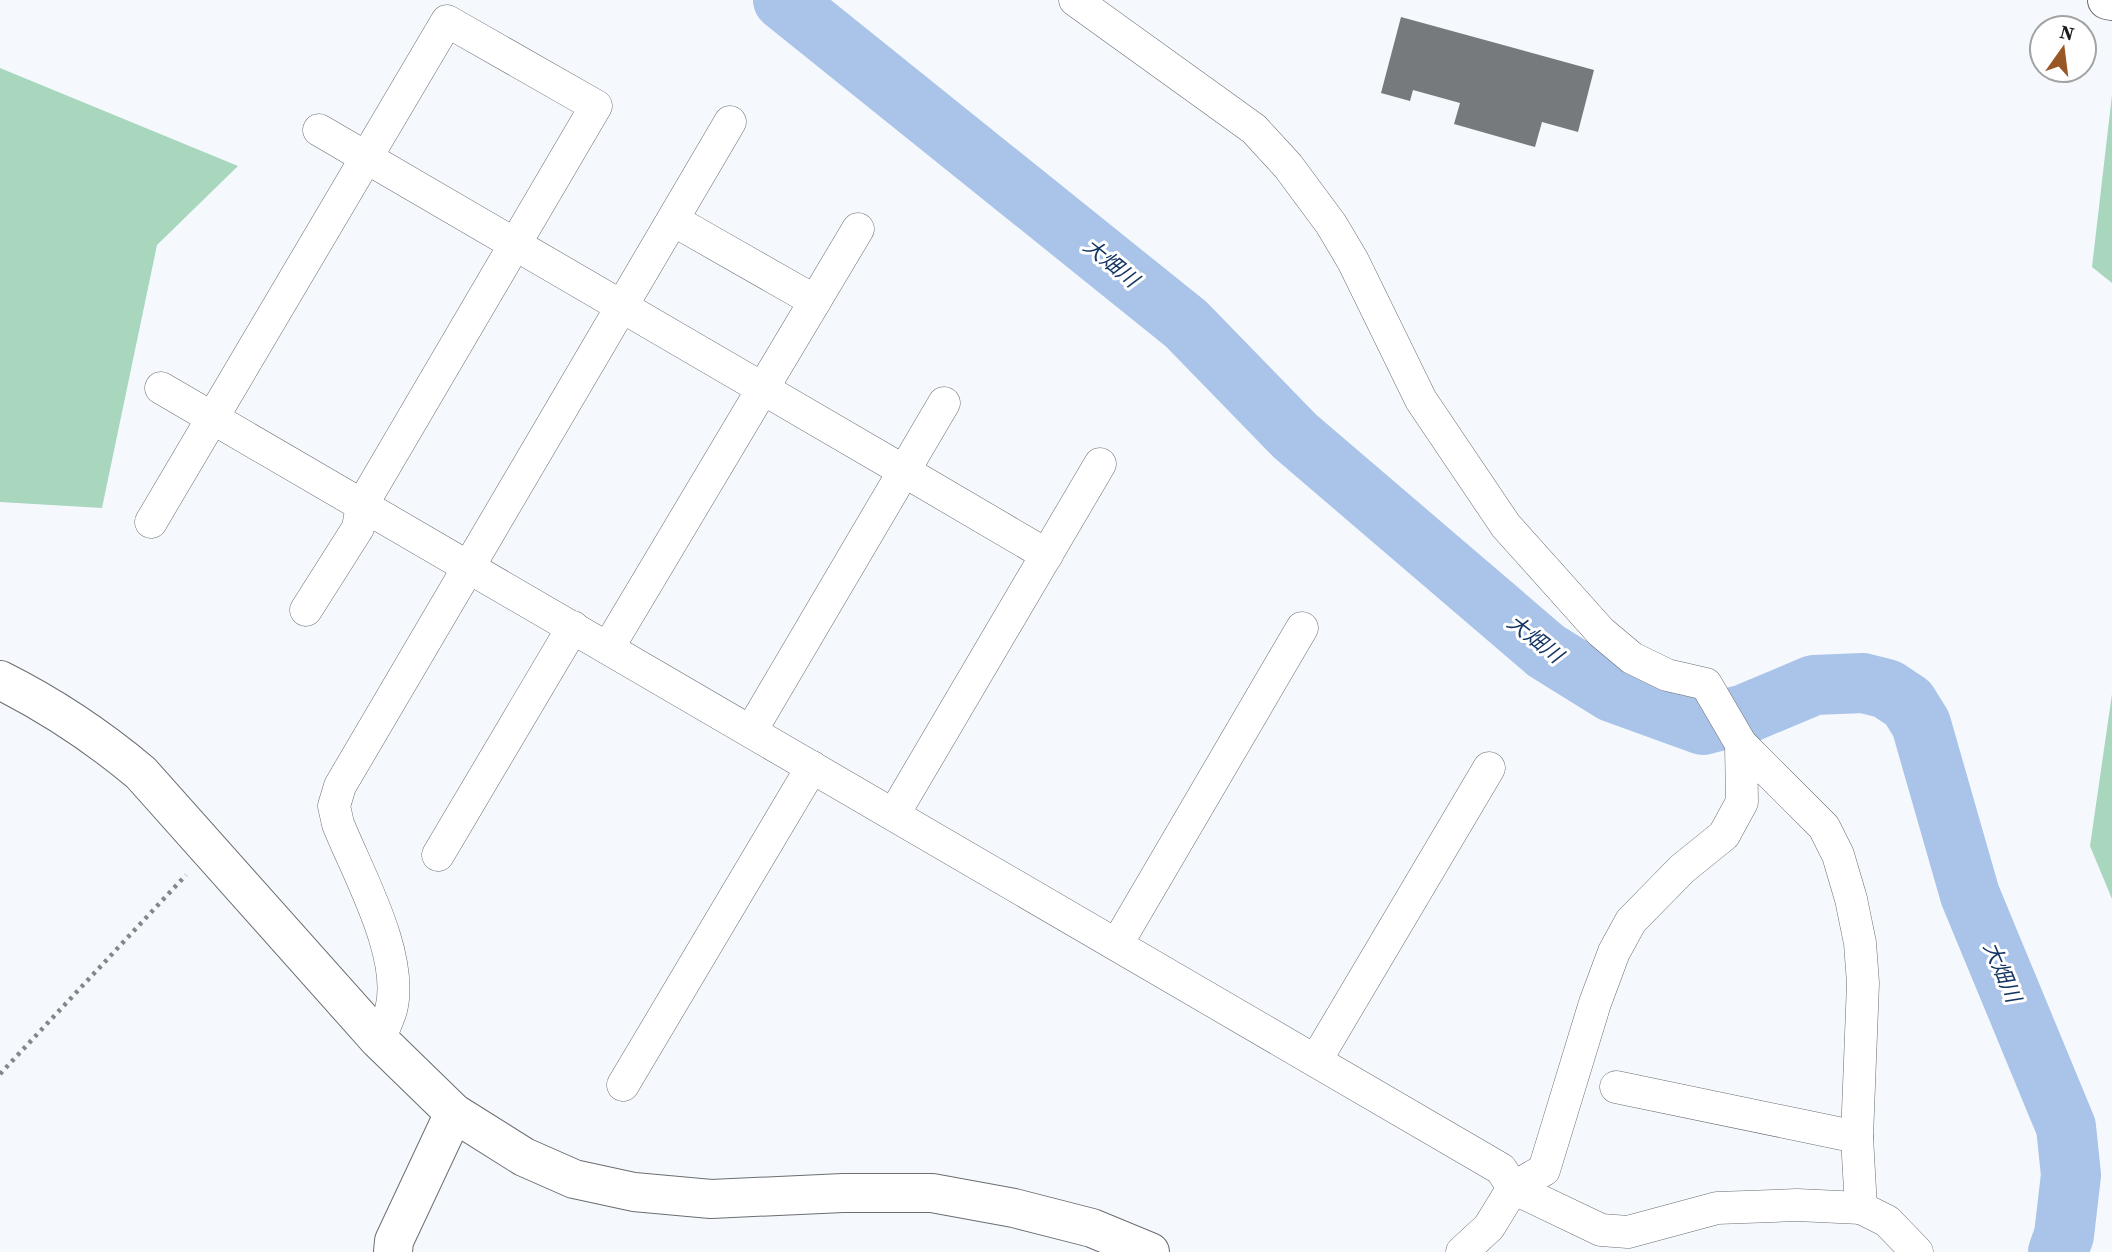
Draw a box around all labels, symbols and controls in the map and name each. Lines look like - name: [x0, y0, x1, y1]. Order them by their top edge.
- north arrow: [2028, 14, 2098, 84]
- text: N: [2057, 18, 2077, 47]
- water label: 大畑川: [1078, 232, 1146, 295]
- water label: 大畑川: [1502, 608, 1571, 671]
- water label: 大畑川: [1977, 937, 2029, 1008]

